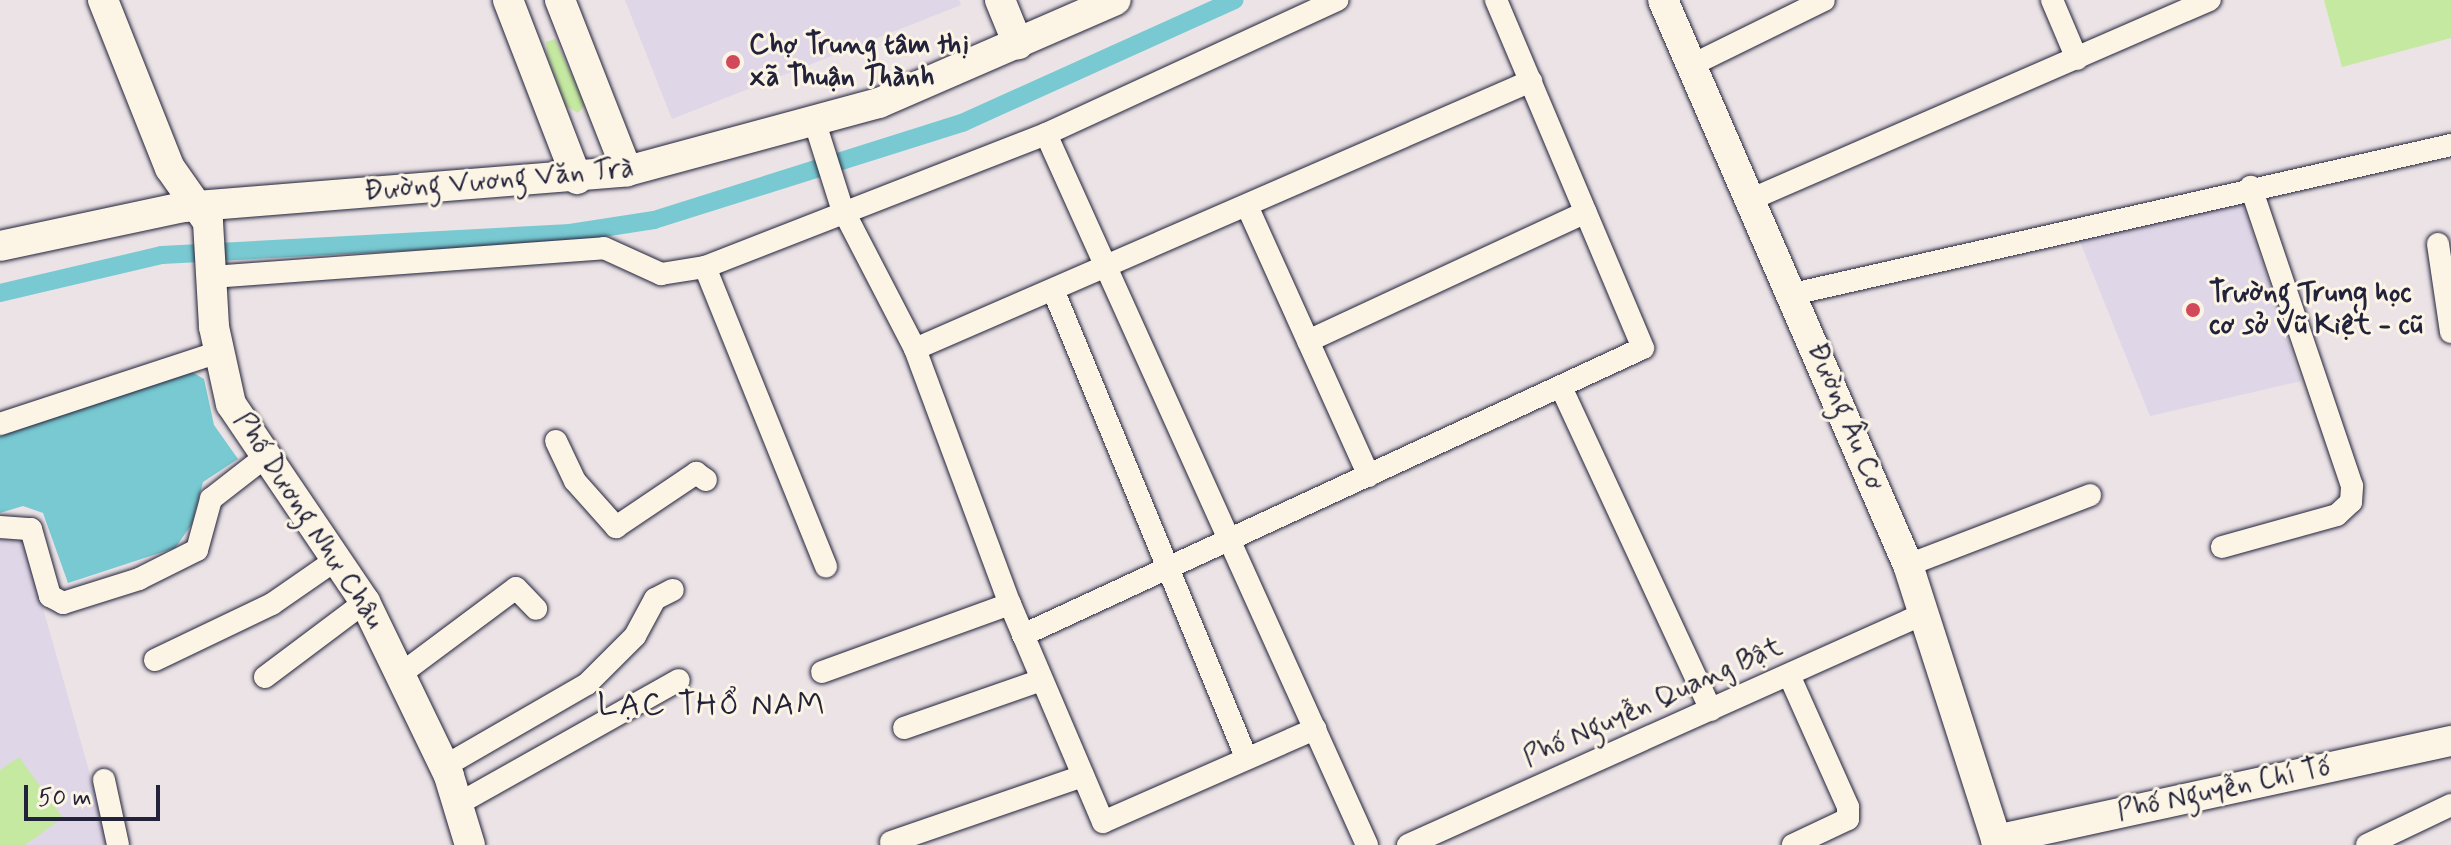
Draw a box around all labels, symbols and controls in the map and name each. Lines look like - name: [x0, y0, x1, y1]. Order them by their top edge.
- place label: Chợ Trung tâm thị xã Thuận Thành: [749, 29, 974, 95]
- marker: Chợ Trung tâm thị xã Thuận Thành: [724, 53, 742, 71]
- street label: Đường Vương Văn Trà: [368, 153, 630, 209]
- place label: Trường Trung học cơ sở Vũ Kiệt - cũ: [2209, 277, 2423, 343]
- marker: Trường Trung học cơ sở Vũ Kiệt - cũ: [2184, 301, 2202, 319]
- street label: Đường Âu Cơ: [1799, 338, 1891, 496]
- street label: Phố Dương Như Châu: [225, 406, 391, 636]
- street label: Phố Nguyễn Quang Bật: [1521, 632, 1785, 774]
- district label: LẠC THỔ NAM: [598, 686, 826, 724]
- street label: Phố Nguyễn Chí Tố: [2112, 750, 2336, 830]
- scale bar: [28, 769, 164, 819]
- text: 50 m: [38, 783, 92, 814]

